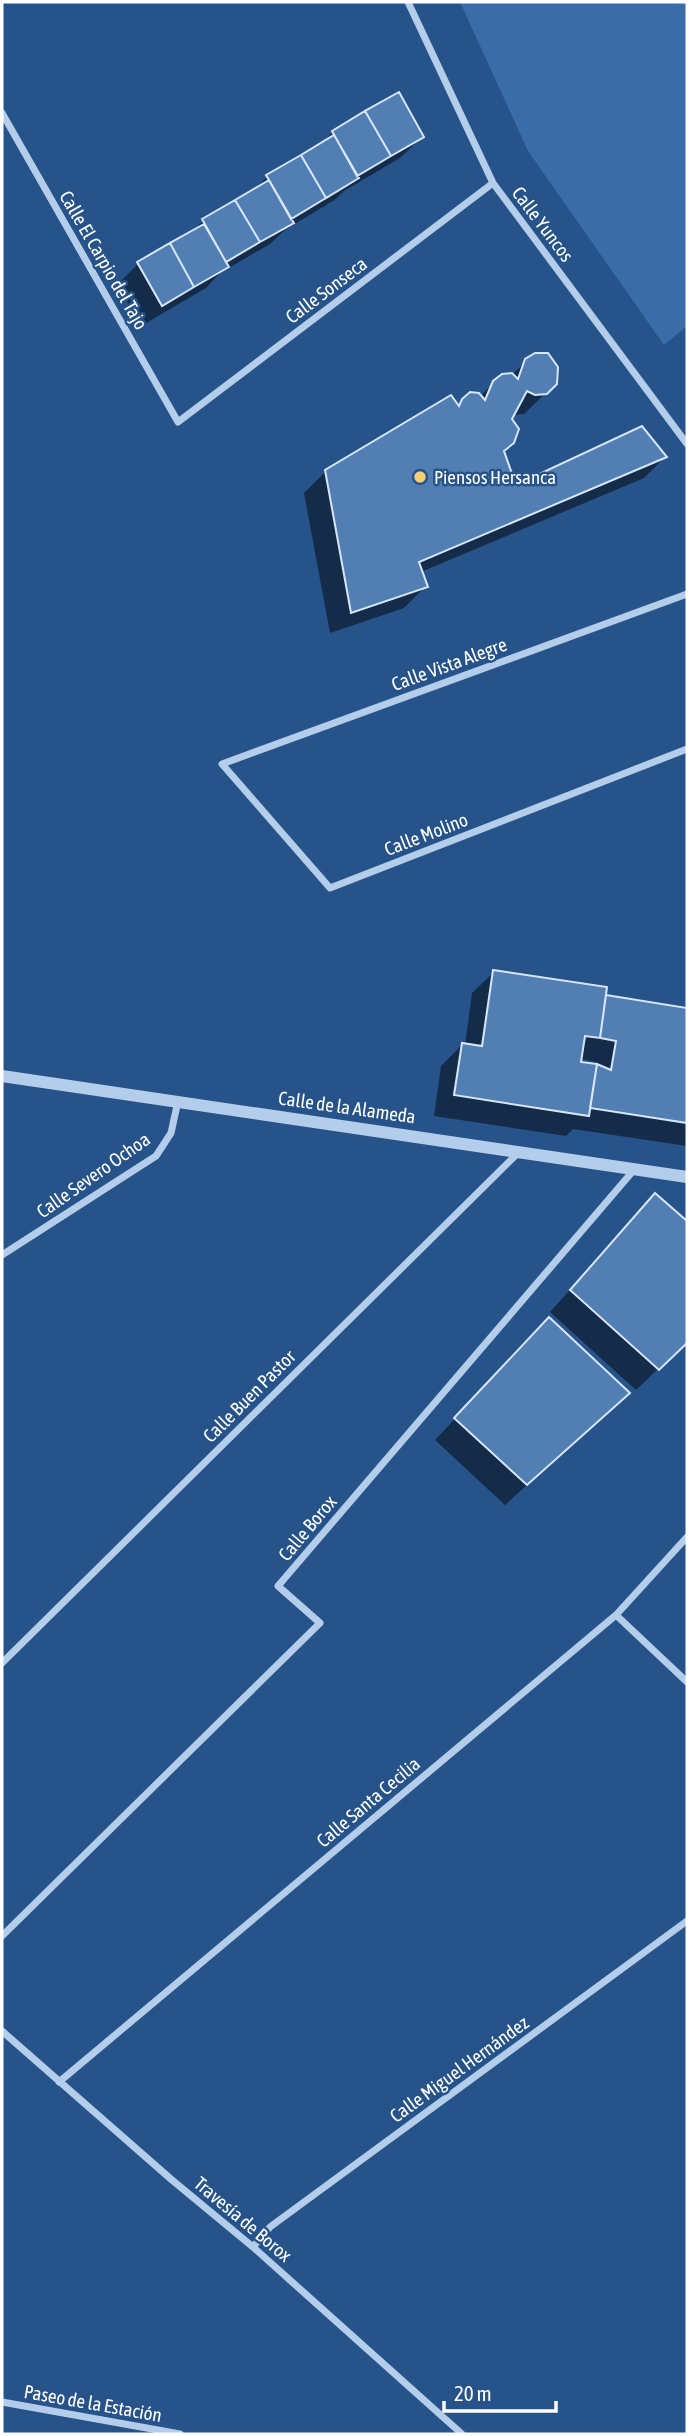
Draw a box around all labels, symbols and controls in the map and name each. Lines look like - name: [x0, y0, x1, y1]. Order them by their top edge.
- street label: Calle Yuncos: [508, 182, 578, 266]
- street label: Calle El Carpio del Tajo: [55, 187, 153, 333]
- street label: Calle Sonseca: [281, 252, 371, 328]
- place label: Piensos Hersanca: [434, 466, 556, 488]
- marker: Piensos Hersanca: [412, 469, 428, 485]
- street label: Calle Vista Alegre: [388, 633, 510, 695]
- street label: Calle Molino: [381, 808, 471, 860]
- street label: Calle de la Alameda: [277, 1086, 417, 1128]
- street label: Calle Severo Ochoa: [32, 1128, 154, 1222]
- street label: Calle Buen Pastor: [198, 1345, 300, 1447]
- street label: Calle Borox: [273, 1491, 341, 1565]
- street label: Calle Santa Cecilia: [312, 1752, 424, 1852]
- street label: Calle Miguel Hernández: [385, 2011, 533, 2127]
- street label: Travesía de Borox: [190, 2172, 296, 2266]
- scale bar: [444, 2370, 556, 2414]
- street label: Paseo de la Estación: [22, 2380, 164, 2426]
- text: 20 m: [454, 2381, 492, 2405]

